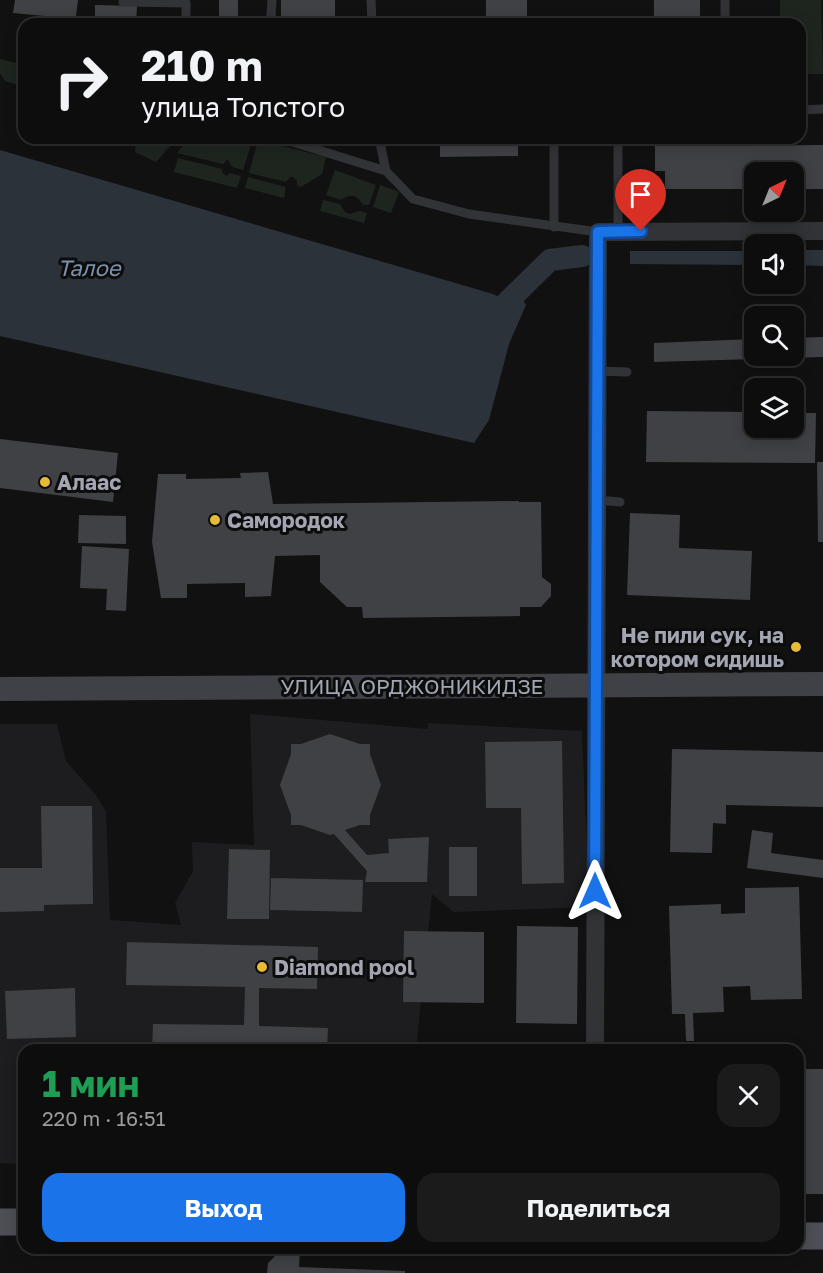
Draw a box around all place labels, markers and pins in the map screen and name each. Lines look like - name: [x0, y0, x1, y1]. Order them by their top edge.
- pin: [615, 169, 666, 231]
- place label: Алаас: [57, 469, 121, 495]
- marker: Алаас: [38, 475, 52, 489]
- place label: Самородок: [227, 507, 345, 533]
- marker: Самородок: [208, 513, 222, 527]
- place label: Не пили сук, на котором сидишь: [611, 622, 784, 672]
- marker: Не пили сук, на котором сидишь: [789, 640, 803, 654]
- place label: Diamond pool: [274, 954, 414, 980]
- marker: Diamond pool: [255, 960, 269, 974]

